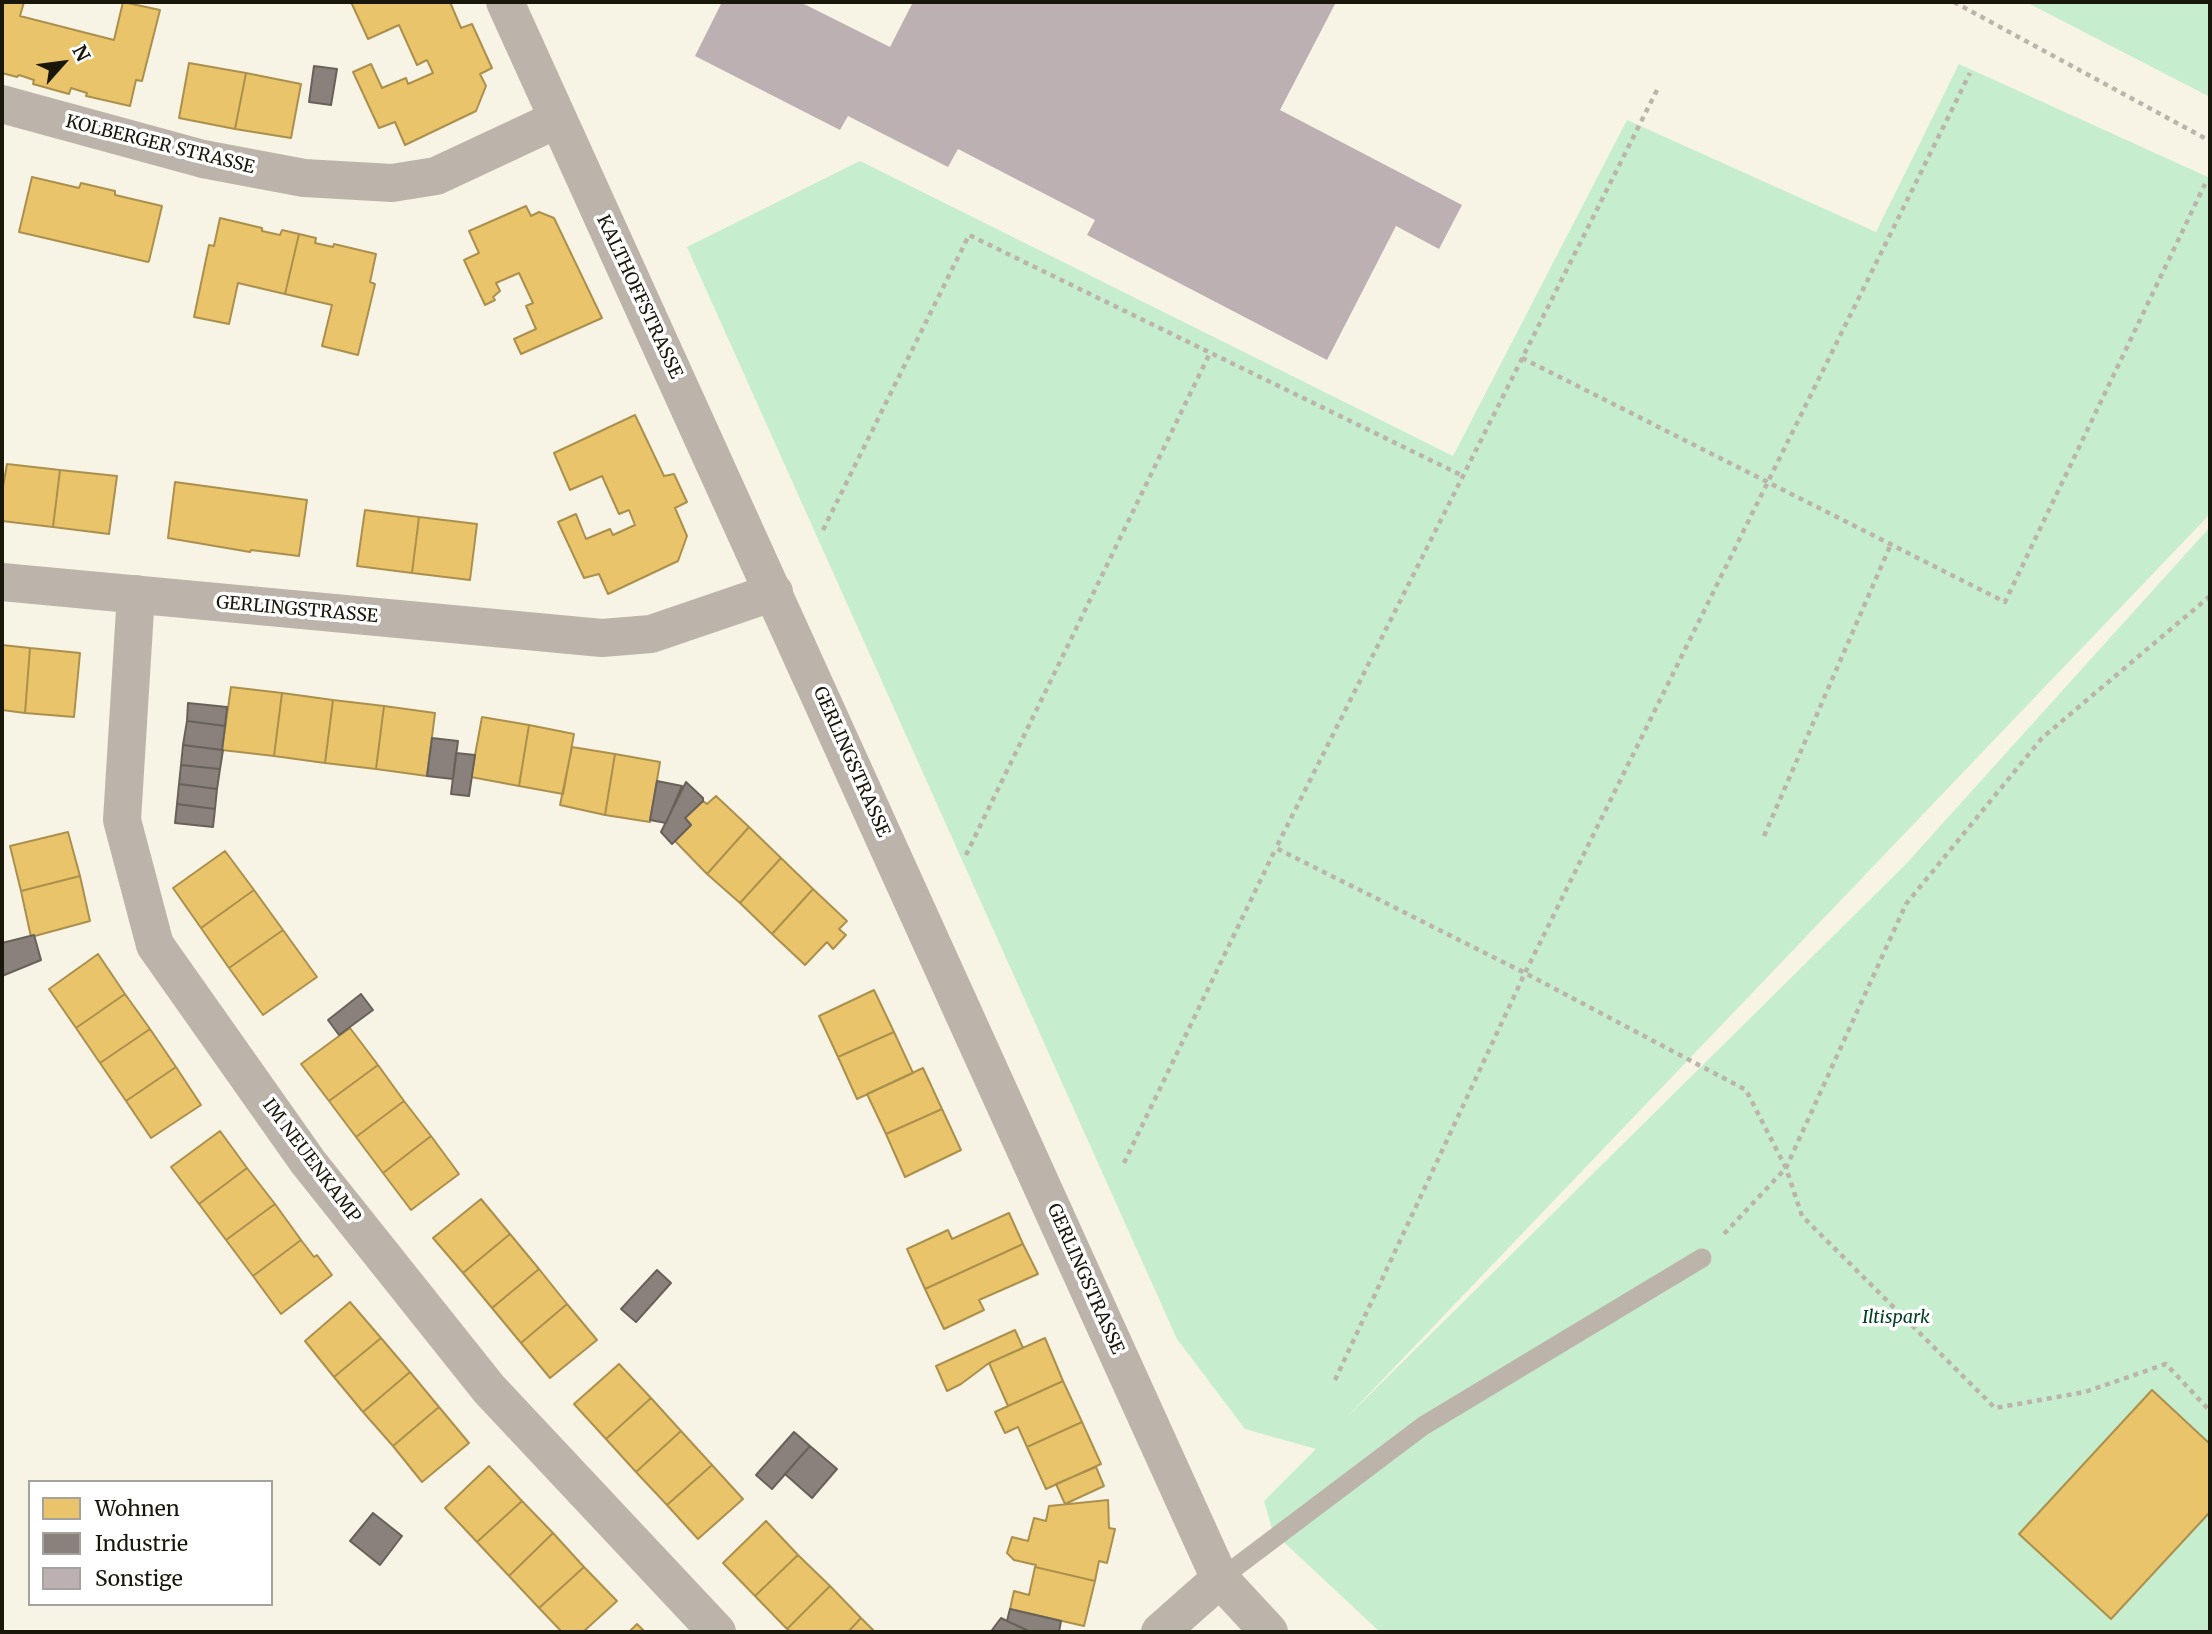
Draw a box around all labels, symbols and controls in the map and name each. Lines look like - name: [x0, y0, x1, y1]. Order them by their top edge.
- north arrow: [28, 28, 98, 98]
- text: N: [67, 41, 96, 65]
- street label: KOLBERGER STRASSE: [63, 111, 257, 179]
- street label: KALTHOFFSTRASSE: [592, 212, 686, 382]
- street label: GERLINGSTRASSE: [215, 592, 379, 628]
- street label: GERLINGSTRASSE: [808, 683, 894, 841]
- street label: IM NEUENKAMP: [257, 1095, 365, 1227]
- street label: GERLINGSTRASSE: [1042, 1200, 1128, 1358]
- park label: Iltispark: [1862, 1307, 1930, 1329]
- legend: [28, 1480, 273, 1606]
- text: Wohnen: [95, 1495, 180, 1522]
- text: Industrie: [95, 1530, 188, 1557]
- text: Sonstige: [95, 1565, 183, 1592]

